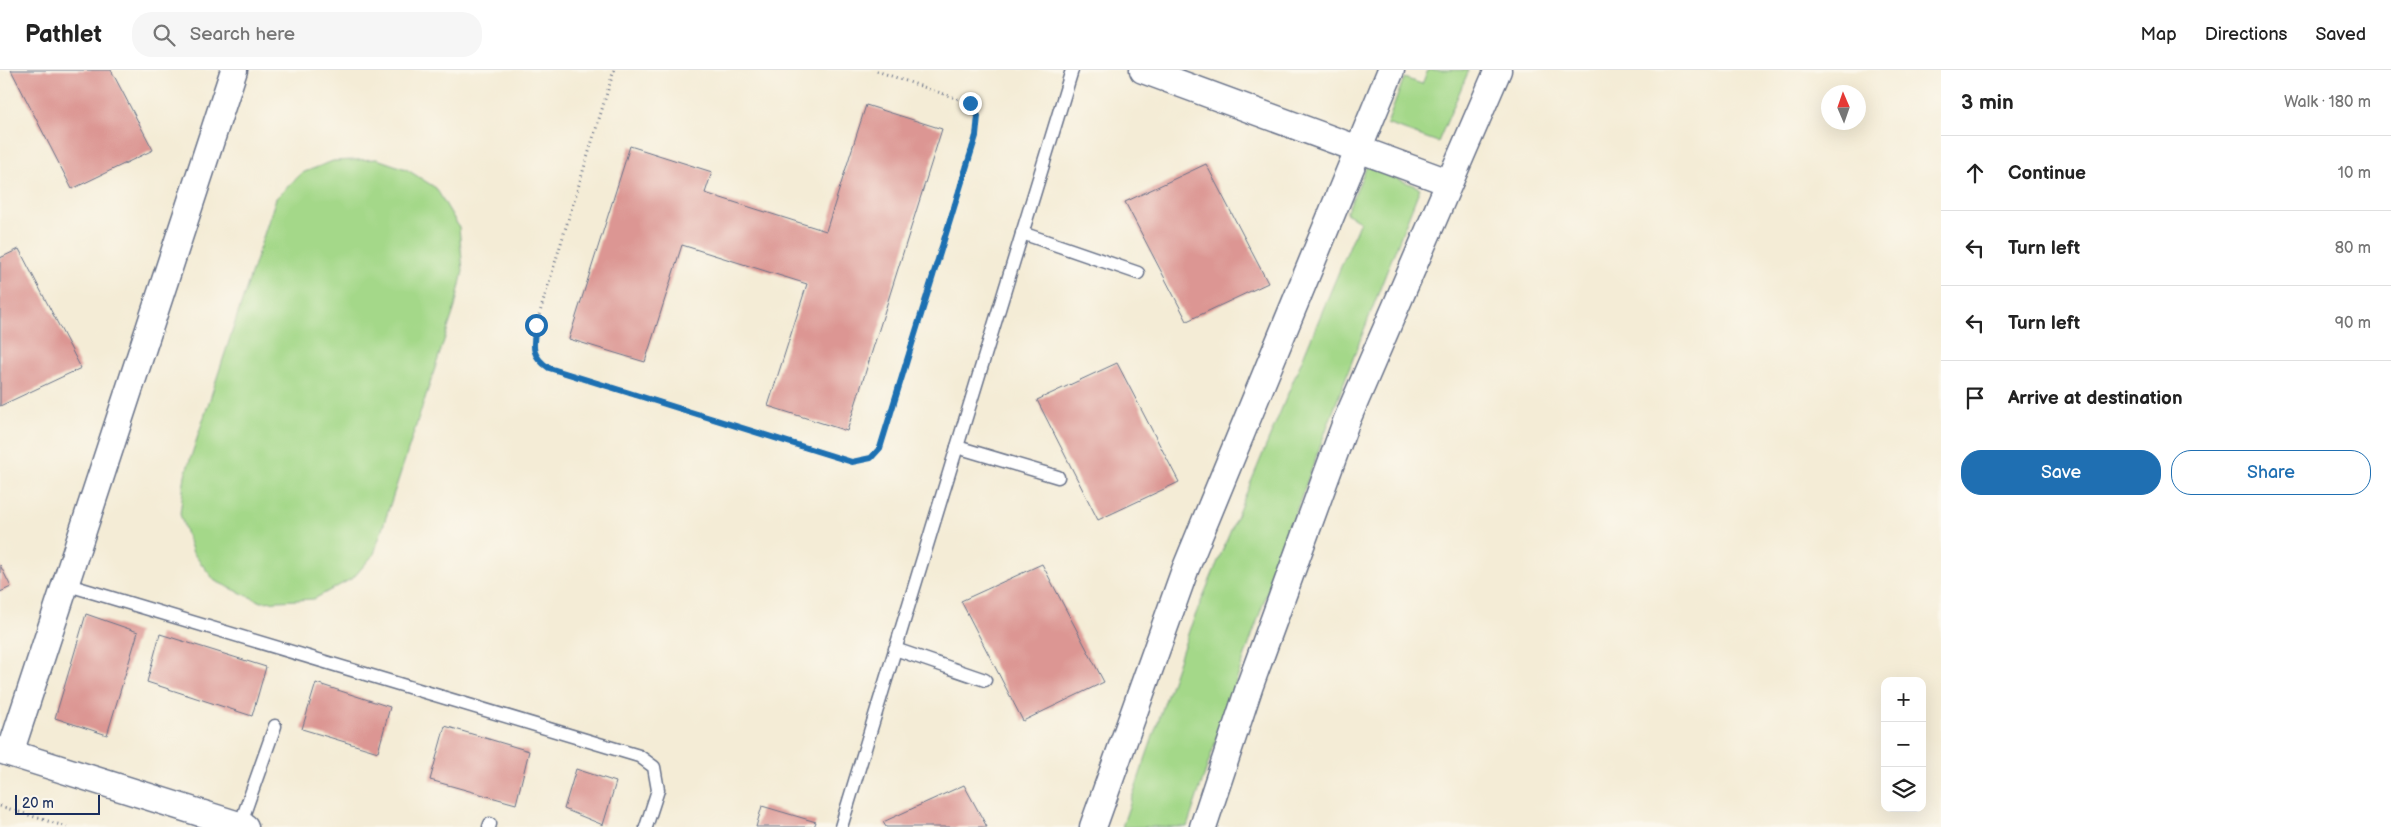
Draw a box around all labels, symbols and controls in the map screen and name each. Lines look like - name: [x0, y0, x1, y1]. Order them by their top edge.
- search box: [132, 12, 482, 57]
- text: Pathlet: [25, 20, 102, 49]
- icon: search: [150, 21, 178, 49]
- text: Search here: [190, 23, 295, 46]
- text: Map: [2141, 24, 2177, 45]
- text: Directions: [2205, 24, 2287, 45]
- text: Saved: [2315, 24, 2366, 45]
- north arrow: [1821, 85, 1866, 130]
- text: 3 min: [1961, 90, 2014, 115]
- route end: [959, 92, 982, 115]
- text: Walk · 180 m: [2284, 93, 2371, 112]
- icon: ahead: [1961, 159, 1989, 187]
- text: Continue: [2008, 162, 2086, 185]
- text: 10 m: [2338, 164, 2371, 183]
- icon: left: [1961, 234, 1989, 262]
- text: Turn left: [2008, 237, 2080, 260]
- text: 80 m: [2335, 239, 2371, 258]
- icon: left: [1961, 309, 1989, 337]
- text: Turn left: [2008, 312, 2080, 335]
- route start: [525, 314, 548, 337]
- text: 90 m: [2335, 314, 2371, 333]
- icon: arrive: [1961, 384, 1989, 412]
- text: Arrive at destination: [2008, 387, 2183, 410]
- button: Save: [1961, 450, 2161, 495]
- button: Share: [2171, 450, 2371, 495]
- map controls: [1881, 677, 1926, 812]
- button: +: [1881, 677, 1926, 722]
- button: −: [1881, 722, 1926, 767]
- button: layers: [1881, 767, 1926, 812]
- scale bar: [15, 792, 100, 815]
- text: 20 m: [22, 795, 54, 812]

